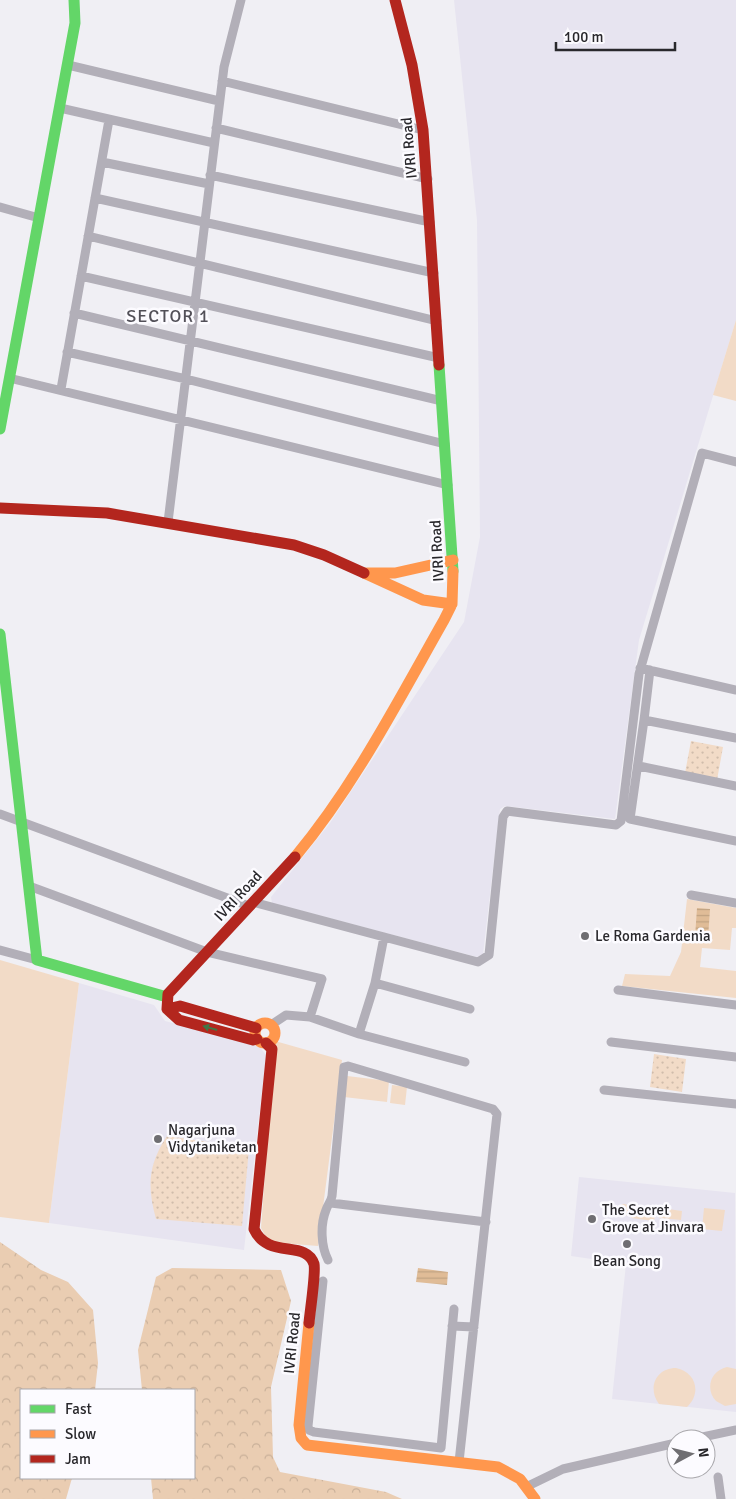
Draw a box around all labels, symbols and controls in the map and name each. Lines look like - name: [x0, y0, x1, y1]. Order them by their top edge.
- scale bar: [556, 20, 675, 52]
- text: 100 m: [564, 28, 604, 46]
- street label: IVRI Road: [397, 116, 421, 180]
- district label: SECTOR 1: [126, 305, 210, 327]
- street label: IVRI Road: [426, 520, 448, 582]
- street label: IVRI Road: [210, 867, 266, 925]
- place label: Le Roma Gardenia: [595, 927, 711, 945]
- marker: Le Roma Gardenia: [579, 930, 591, 942]
- one-way arrow: [203, 1024, 218, 1032]
- place label: Nagarjuna Vidytaniketan: [168, 1121, 257, 1156]
- marker: Nagarjuna Vidytaniketan: [152, 1133, 164, 1145]
- place label: The Secret Grove at Jinvara: [602, 1201, 704, 1236]
- marker: The Secret Grove at Jinvara: [586, 1213, 598, 1225]
- marker: Bean Song: [621, 1238, 633, 1250]
- place label: Bean Song: [593, 1252, 661, 1270]
- street label: IVRI Road: [280, 1311, 304, 1375]
- legend: [20, 1389, 195, 1479]
- text: Fast: [65, 1400, 92, 1418]
- text: Slow: [65, 1425, 96, 1443]
- north arrow: [666, 1429, 716, 1479]
- text: N: [694, 1447, 712, 1458]
- text: Jam: [65, 1450, 91, 1468]

